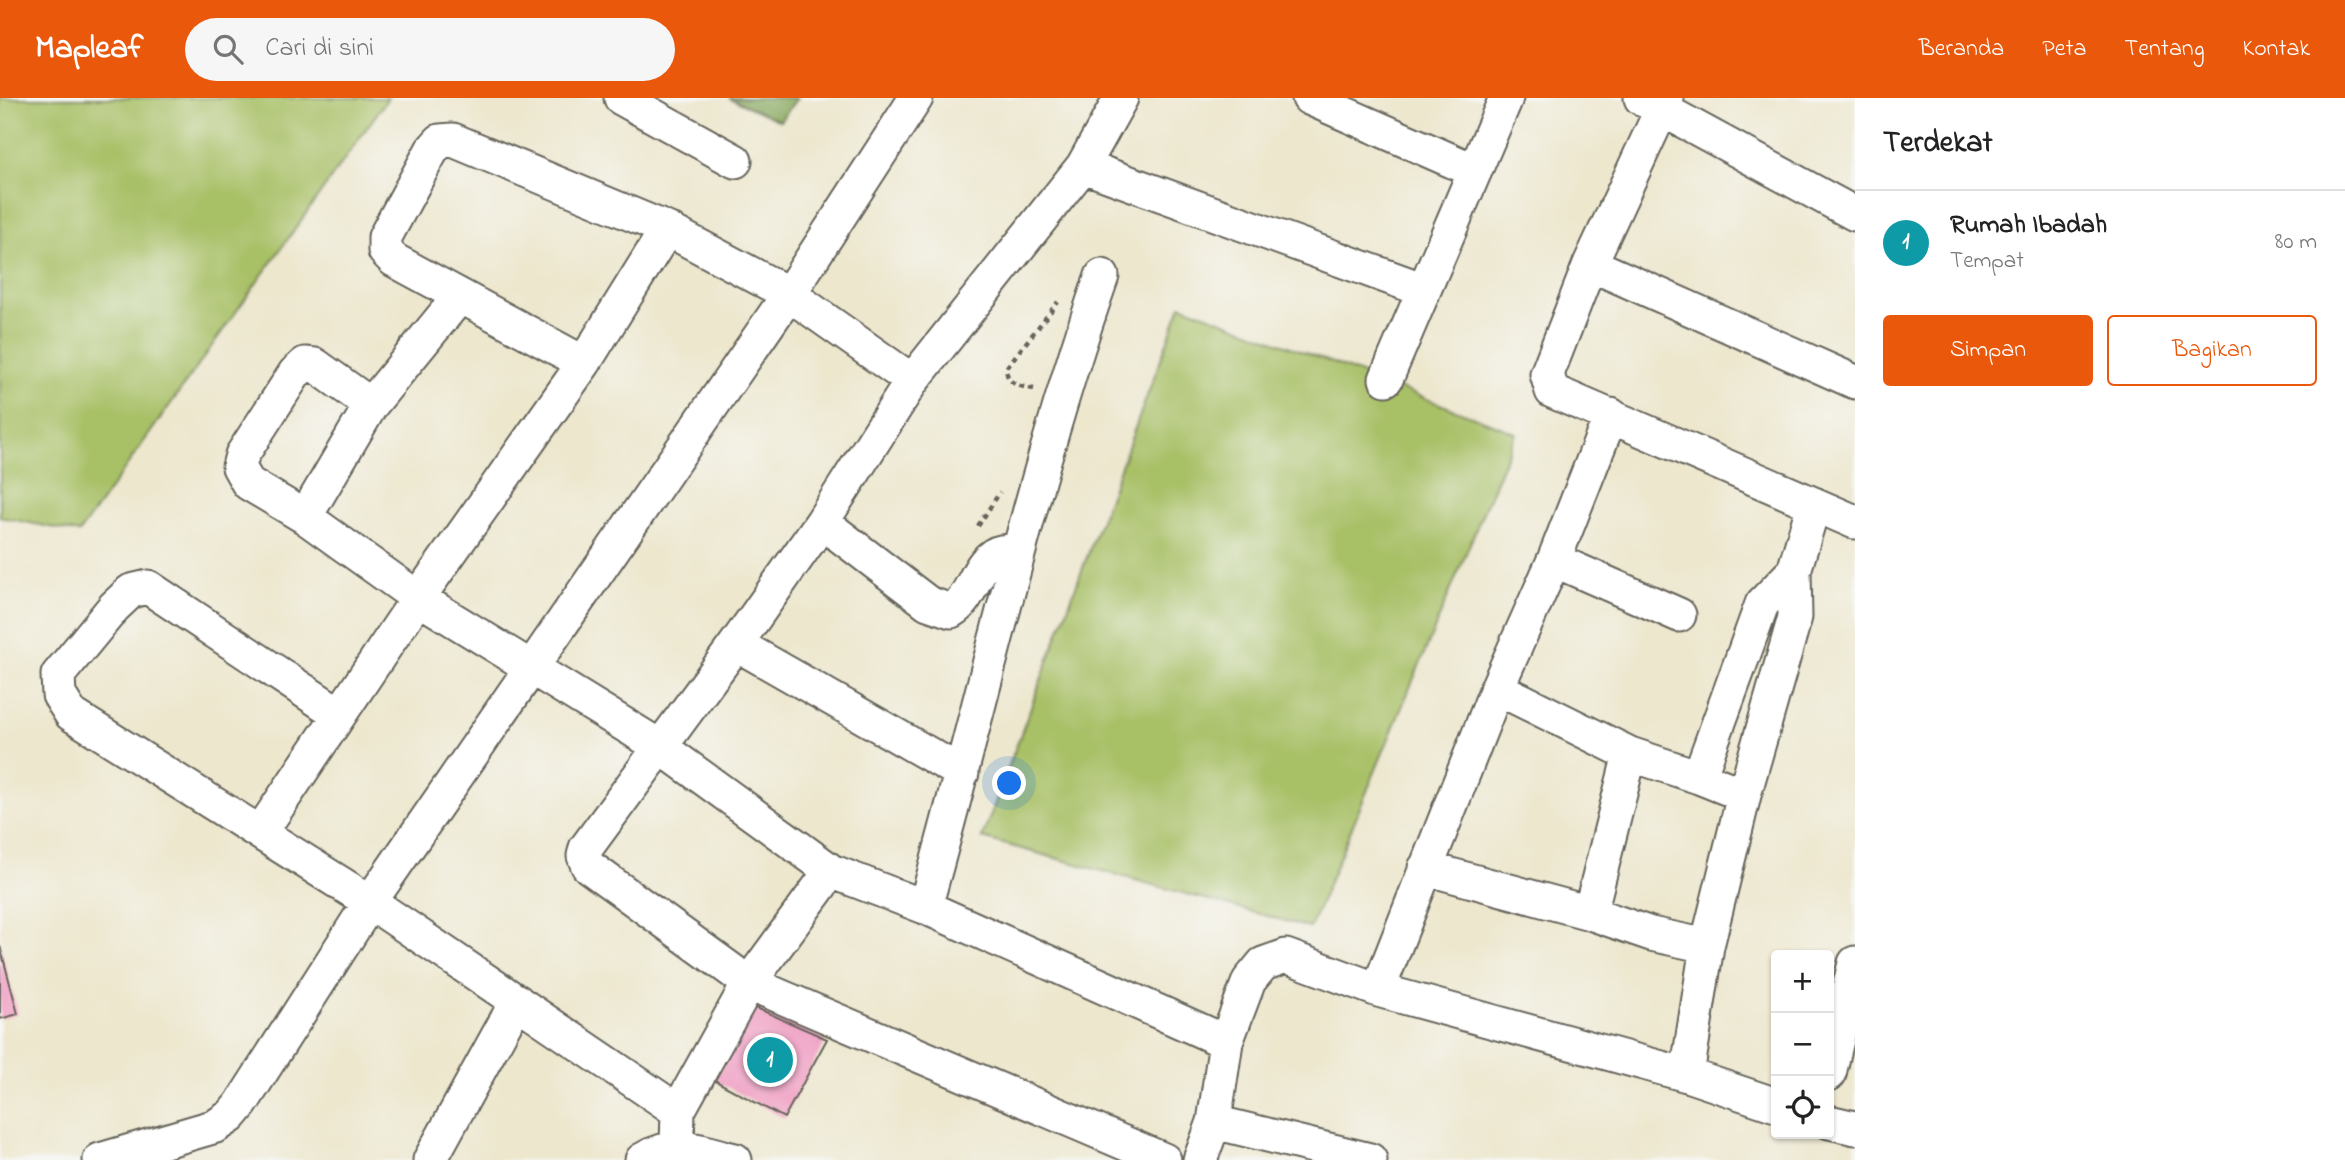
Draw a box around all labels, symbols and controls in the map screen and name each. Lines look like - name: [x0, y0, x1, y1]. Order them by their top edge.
- search box: [185, 18, 675, 81]
- text: Mapleaf: [35, 25, 143, 73]
- icon: search: [209, 30, 247, 68]
- text: Cari di sini: [265, 30, 374, 68]
- text: Beranda: [1919, 32, 2004, 67]
- text: Peta: [2042, 32, 2087, 67]
- text: Tentang: [2125, 32, 2205, 67]
- text: Kontak: [2243, 32, 2310, 67]
- text: Terdekat: [1883, 122, 1993, 166]
- text: Rumah Ibadah: [1950, 207, 2107, 245]
- text: 1: [1902, 226, 1910, 259]
- text: 80 m: [2275, 226, 2317, 259]
- text: Tempat: [1950, 245, 2024, 278]
- button: Simpan: [1883, 315, 2093, 386]
- button: Bagikan: [2107, 315, 2317, 386]
- your location: [992, 766, 1026, 800]
- map controls: [1771, 950, 1834, 1139]
- button: +: [1771, 950, 1834, 1013]
- button: −: [1771, 1013, 1834, 1076]
- pin: 1: [747, 1034, 793, 1086]
- button: locate: [1771, 1076, 1834, 1139]

